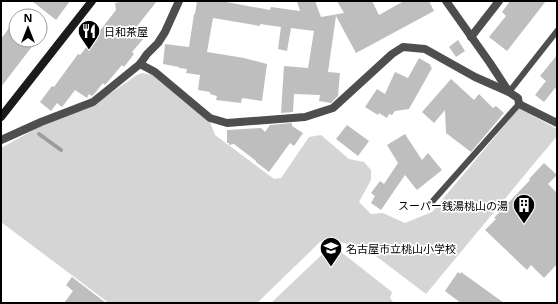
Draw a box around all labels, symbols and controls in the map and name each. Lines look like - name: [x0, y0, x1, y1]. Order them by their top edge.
- north arrow: [8, 8, 48, 48]
- text: N: [24, 10, 32, 25]
- restaurant icon: 日和茶屋: [76, 18, 102, 51]
- place label: 日和茶屋: [104, 24, 148, 39]
- building icon: スーパー銭湯桃山の湯: [511, 192, 537, 225]
- place label: スーパー銭湯桃山の湯: [398, 198, 508, 213]
- school or university icon: 名古屋市立桃山小学校: [318, 235, 344, 268]
- place label: 名古屋市立桃山小学校: [346, 241, 456, 256]

